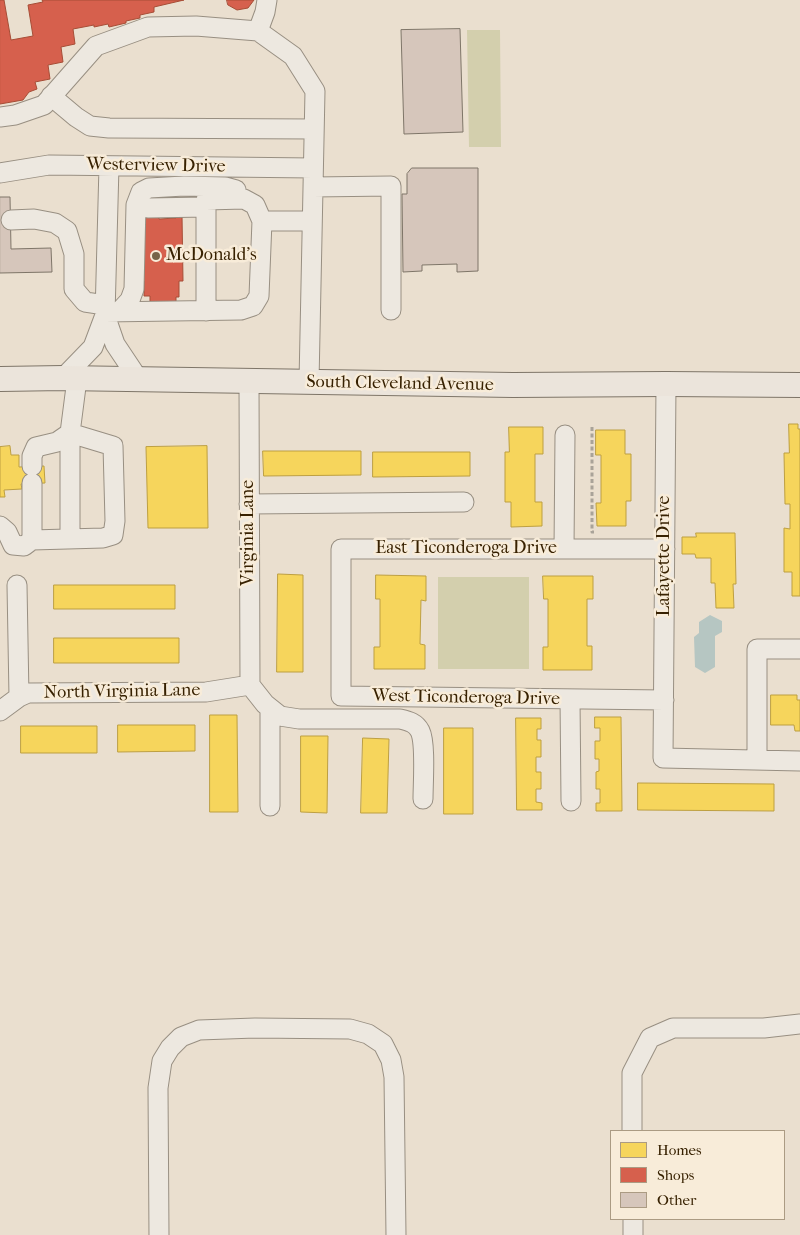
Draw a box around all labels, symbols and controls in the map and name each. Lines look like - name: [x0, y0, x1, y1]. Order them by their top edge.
- street label: Westerview Drive: [86, 154, 226, 178]
- place label: McDonald's: [166, 245, 257, 267]
- marker: McDonald's: [150, 250, 162, 262]
- street label: South Cleveland Avenue: [306, 372, 494, 396]
- street label: Virginia Lane: [238, 480, 260, 586]
- street label: Lafayette Drive: [654, 496, 676, 616]
- street label: East Ticonderoga Drive: [375, 538, 557, 560]
- street label: North Virginia Lane: [44, 680, 200, 704]
- street label: West Ticonderoga Drive: [372, 686, 560, 710]
- legend: [610, 1130, 785, 1220]
- text: Homes: [657, 1141, 702, 1159]
- text: Shops: [657, 1166, 694, 1184]
- text: Other: [657, 1191, 696, 1209]

